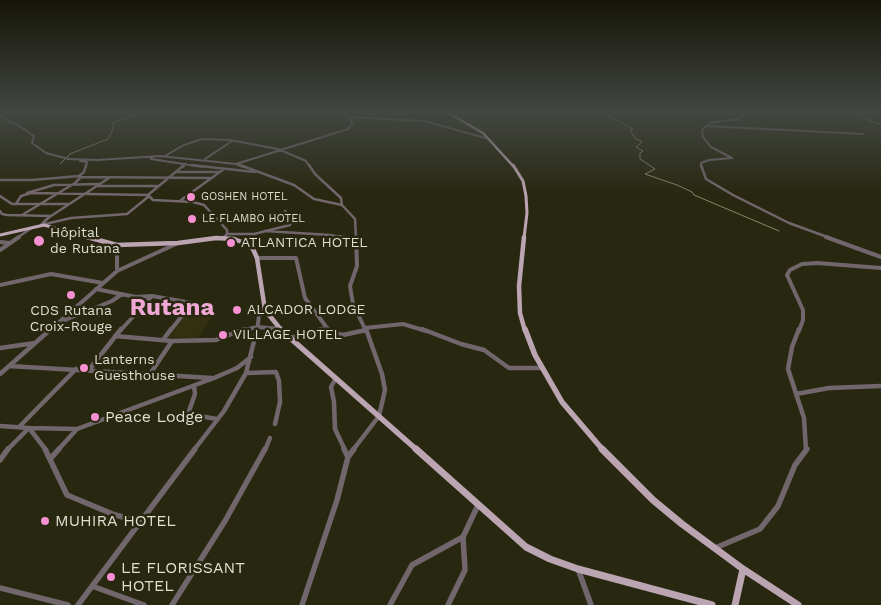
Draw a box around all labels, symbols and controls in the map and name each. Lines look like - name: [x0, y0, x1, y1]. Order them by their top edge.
- place label: GOSHEN HOTEL: [201, 190, 287, 204]
- marker: GOSHEN HOTEL: [185, 191, 197, 203]
- place label: LE FLAMBO HOTEL: [202, 212, 305, 226]
- marker: LE FLAMBO HOTEL: [186, 213, 198, 225]
- place label: Hôpital de Rutana: [50, 225, 120, 258]
- marker: Hôpital de Rutana: [32, 234, 46, 248]
- place label: ATLANTICA HOTEL: [241, 235, 368, 251]
- marker: ATLANTICA HOTEL: [225, 237, 237, 249]
- marker: CDS Rutana Croix-Rouge: [65, 289, 77, 301]
- district label: Rutana: [130, 294, 214, 322]
- place label: ALCADOR LODGE: [247, 302, 365, 318]
- place label: CDS Rutana Croix-Rouge: [30, 303, 112, 336]
- marker: ALCADOR LODGE: [231, 304, 243, 316]
- place label: VILLAGE HOTEL: [233, 327, 342, 343]
- marker: VILLAGE HOTEL: [217, 329, 229, 341]
- place label: Lanterns Guesthouse: [94, 352, 175, 384]
- marker: Lanterns Guesthouse: [78, 362, 90, 374]
- place label: Peace Lodge: [105, 407, 203, 427]
- marker: Peace Lodge: [89, 411, 101, 423]
- place label: MUHIRA HOTEL: [55, 511, 176, 531]
- marker: MUHIRA HOTEL: [39, 515, 51, 527]
- place label: LE FLORISSANT HOTEL: [121, 558, 245, 596]
- marker: LE FLORISSANT HOTEL: [105, 571, 117, 583]

